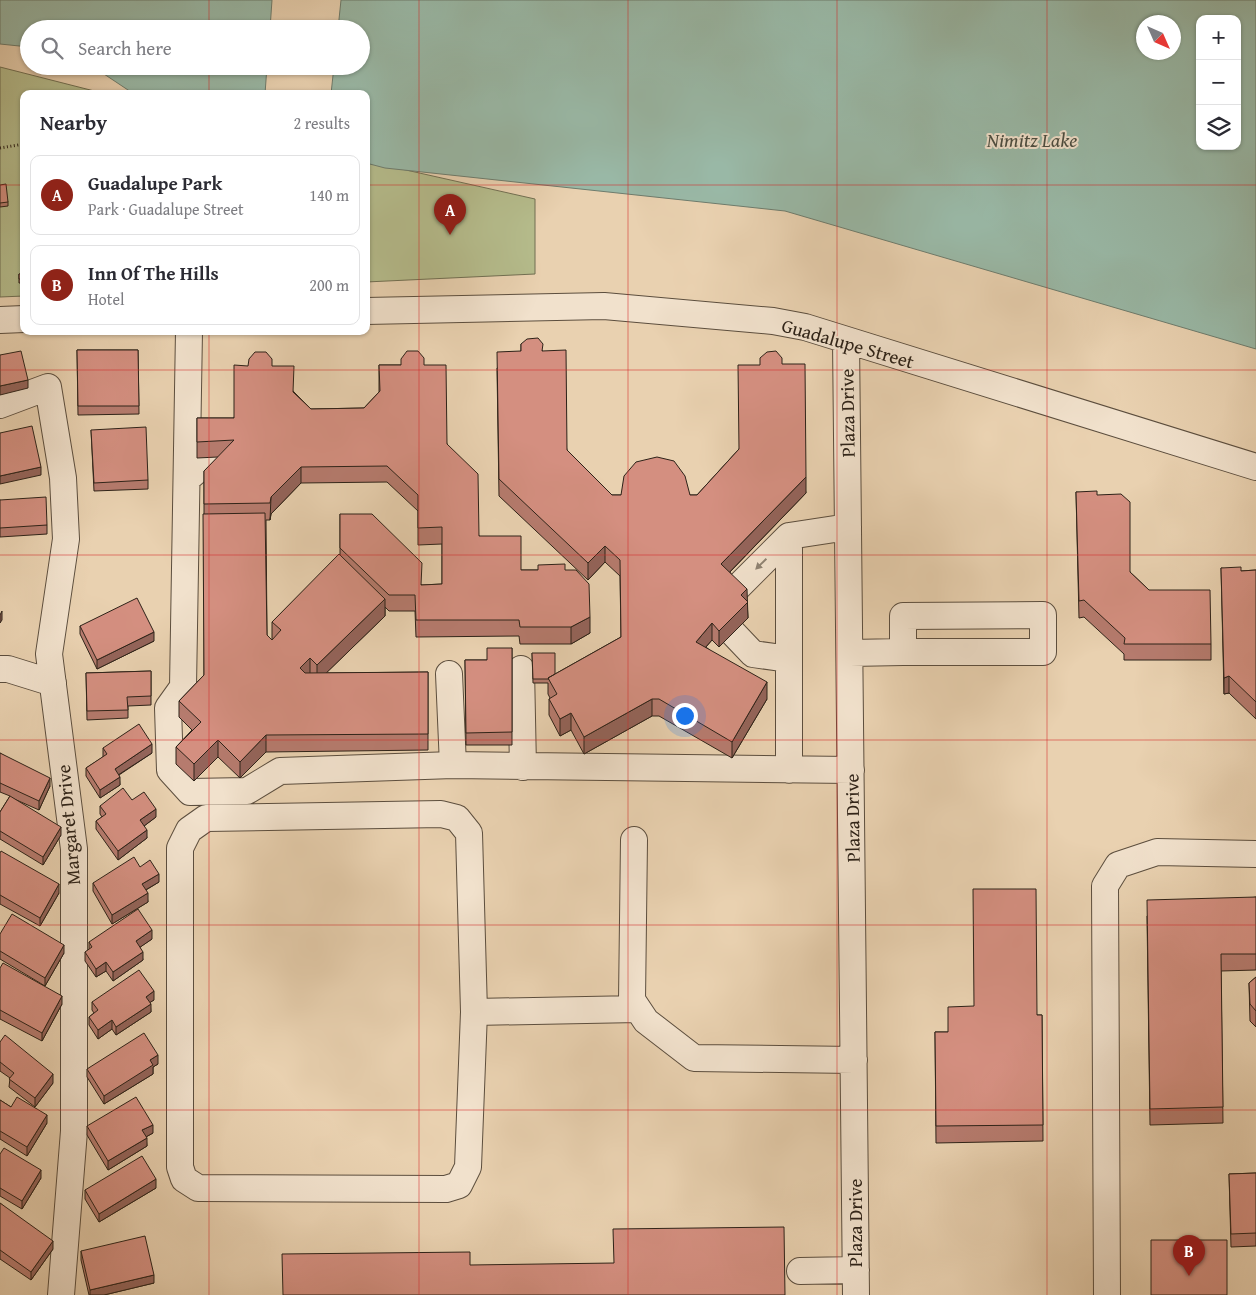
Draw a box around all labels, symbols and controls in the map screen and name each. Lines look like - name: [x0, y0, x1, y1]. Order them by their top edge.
- north arrow: [1136, 15, 1181, 60]
- map controls: [1196, 15, 1241, 150]
- button: +: [1196, 15, 1241, 60]
- search box: [20, 20, 370, 75]
- icon: search: [38, 34, 66, 62]
- text: Search here: [78, 34, 172, 62]
- button: −: [1196, 60, 1241, 105]
- button: layers: [1196, 105, 1241, 150]
- text: Nearby: [40, 107, 107, 138]
- text: 2 results: [293, 111, 350, 135]
- water label: Nimitz Lake: [986, 125, 1077, 154]
- text: Guadalupe Park: [88, 169, 222, 197]
- text: A: [52, 183, 62, 207]
- text: 140 m: [309, 183, 349, 207]
- pin: A: [434, 194, 466, 235]
- text: Park · Guadalupe Street: [88, 197, 244, 221]
- text: Inn Of The Hills: [88, 259, 219, 287]
- text: B: [52, 273, 62, 297]
- text: 200 m: [309, 273, 349, 297]
- text: Hotel: [88, 287, 124, 311]
- street label: Guadalupe Street: [778, 311, 918, 375]
- street label: Plaza Drive: [832, 368, 862, 458]
- one-way arrow: [755, 558, 767, 570]
- your location: [672, 703, 698, 729]
- street label: Margaret Drive: [49, 764, 87, 886]
- street label: Plaza Drive: [837, 773, 867, 863]
- street label: Plaza Drive: [841, 1179, 869, 1267]
- pin: B: [1173, 1235, 1205, 1276]

